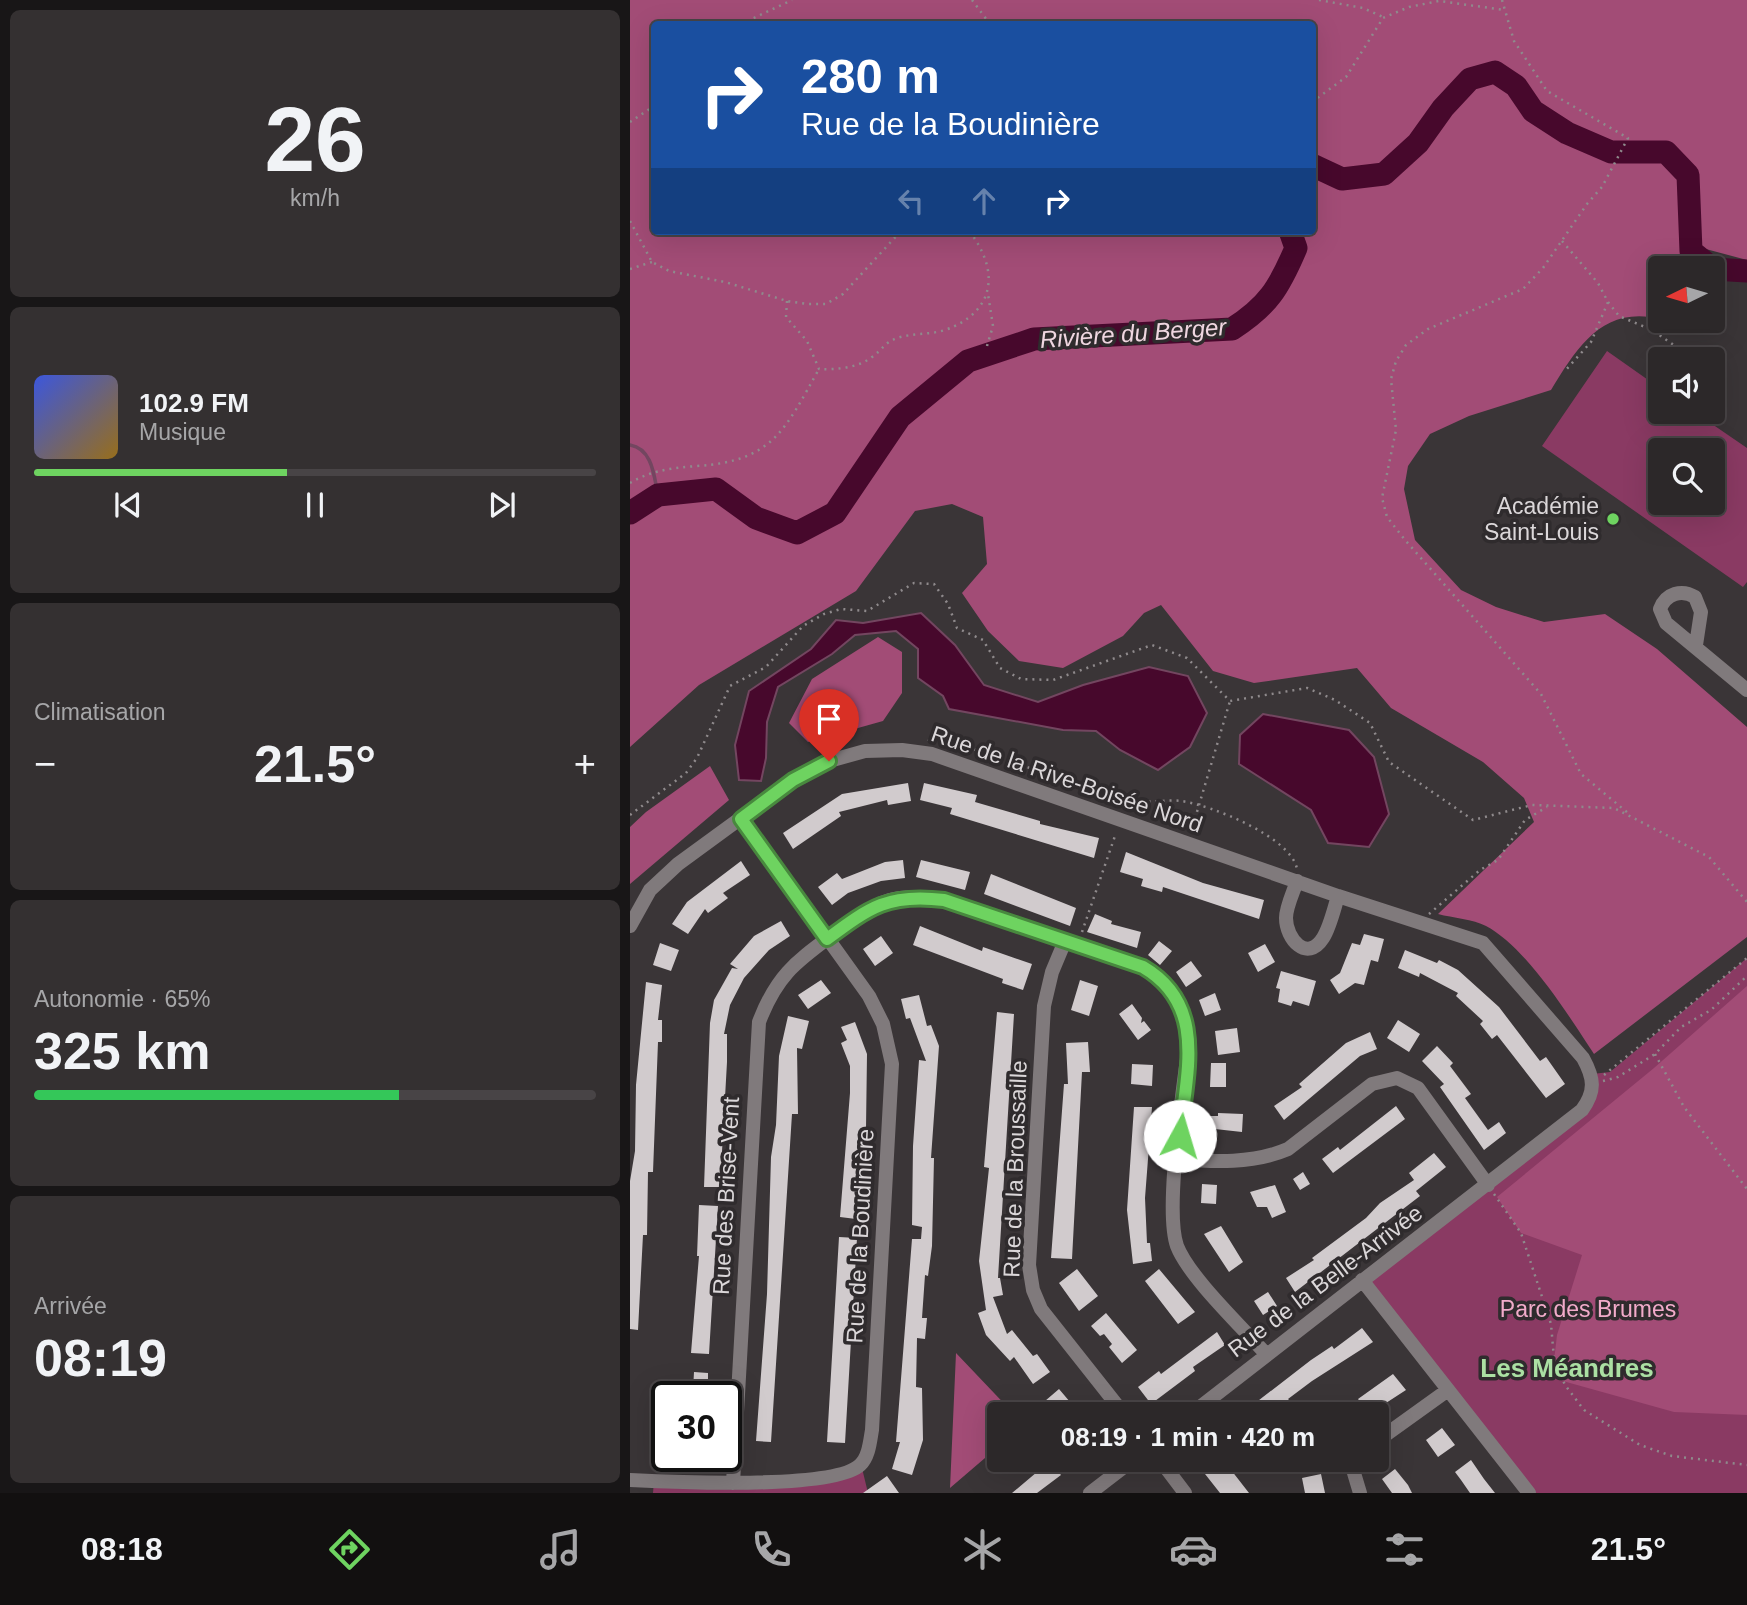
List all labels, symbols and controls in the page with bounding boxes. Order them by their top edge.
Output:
icon: right [686,49,777,140]
text: 280 m [801,49,940,103]
text: 26 [264,89,366,190]
text: Rue de la Boudinière [801,106,1100,142]
icon: left [892,182,930,220]
icon: ahead [965,182,1003,220]
icon: right [1038,182,1076,220]
text: km/h [290,185,340,211]
north arrow [1648,256,1726,332]
map controls [1648,256,1725,515]
water label: Rivière du Berger [1039,313,1228,353]
button: sound [1648,347,1725,424]
text: 102.9 FM [139,388,249,418]
text: Musique [139,419,226,445]
button: search [1648,438,1725,515]
icon: previous [109,486,147,524]
icon: pause [296,486,334,524]
icon: next [483,486,521,524]
place label: Académie Saint-Louis [1484,493,1599,545]
marker: Académie Saint-Louis [1605,511,1621,527]
pin [799,689,859,761]
text: Climatisation [34,699,166,725]
icon: arrive [810,700,848,738]
street label: Rue de la Rive-Boisée Nord [928,720,1206,838]
text: 21.5° [254,735,376,793]
text: − [34,743,56,785]
text: + [574,743,596,785]
text: Autonomie · 65% [34,986,210,1012]
text: 325 km [34,1022,210,1080]
street label: Rue de la Broussaille [998,1060,1032,1278]
street label: Rue des Brise-Vent [708,1096,744,1296]
position arrow [1143,1099,1217,1173]
street label: Rue de la Boudinière [841,1128,879,1344]
street label: Rue de la Belle-Arrivée [1223,1199,1427,1363]
text: Arrivée [34,1293,107,1319]
park label: Parc des Brumes [1500,1296,1676,1322]
text: 08:19 [34,1329,167,1387]
district label: Les Méandres [1480,1353,1654,1383]
speed limit sign: 30 [651,1381,742,1472]
text: 08:19 · 1 min · 420 m [1061,1422,1315,1452]
icon: directions [325,1525,374,1574]
icon: music [536,1525,585,1574]
icon: phone [747,1525,796,1574]
icon: climate [958,1525,1007,1574]
icon: car [1169,1525,1218,1574]
icon: filters [1380,1525,1429,1574]
text: 08:18 [81,1531,163,1567]
text: 21.5° [1591,1531,1666,1567]

